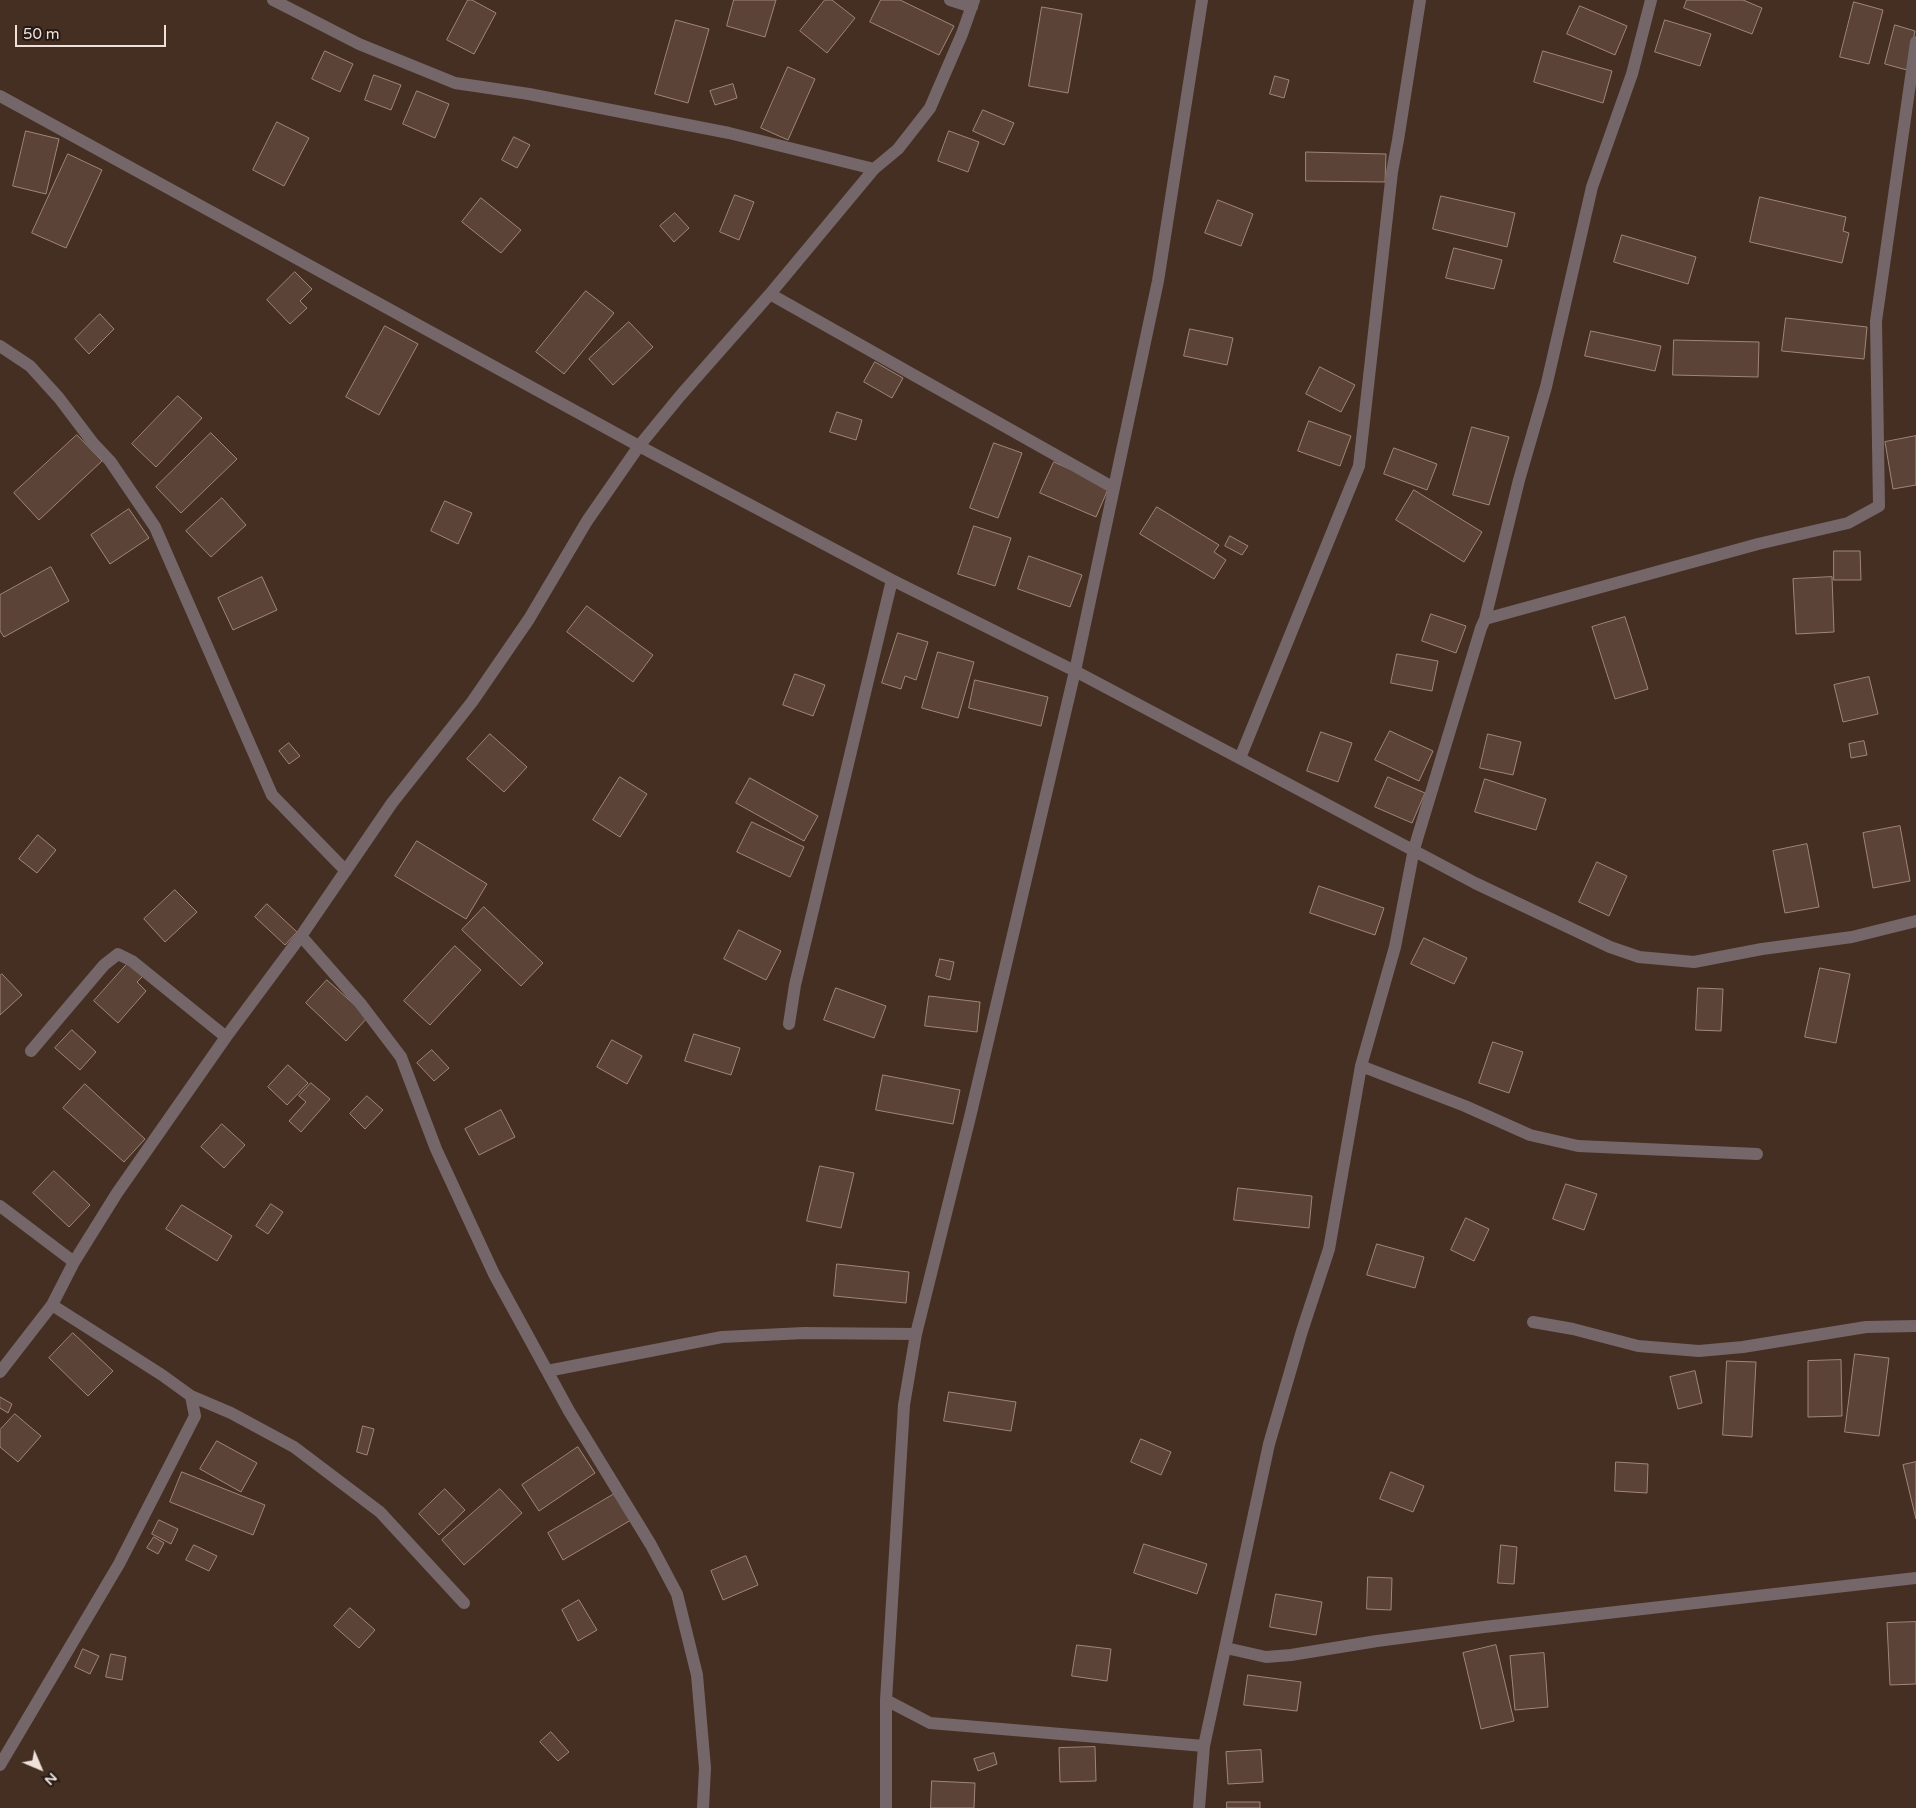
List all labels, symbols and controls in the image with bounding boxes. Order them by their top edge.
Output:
scale bar [18,15,169,47]
text: 50 m [23,25,60,43]
north arrow [15,1743,65,1793]
text: N [41,1769,61,1789]

